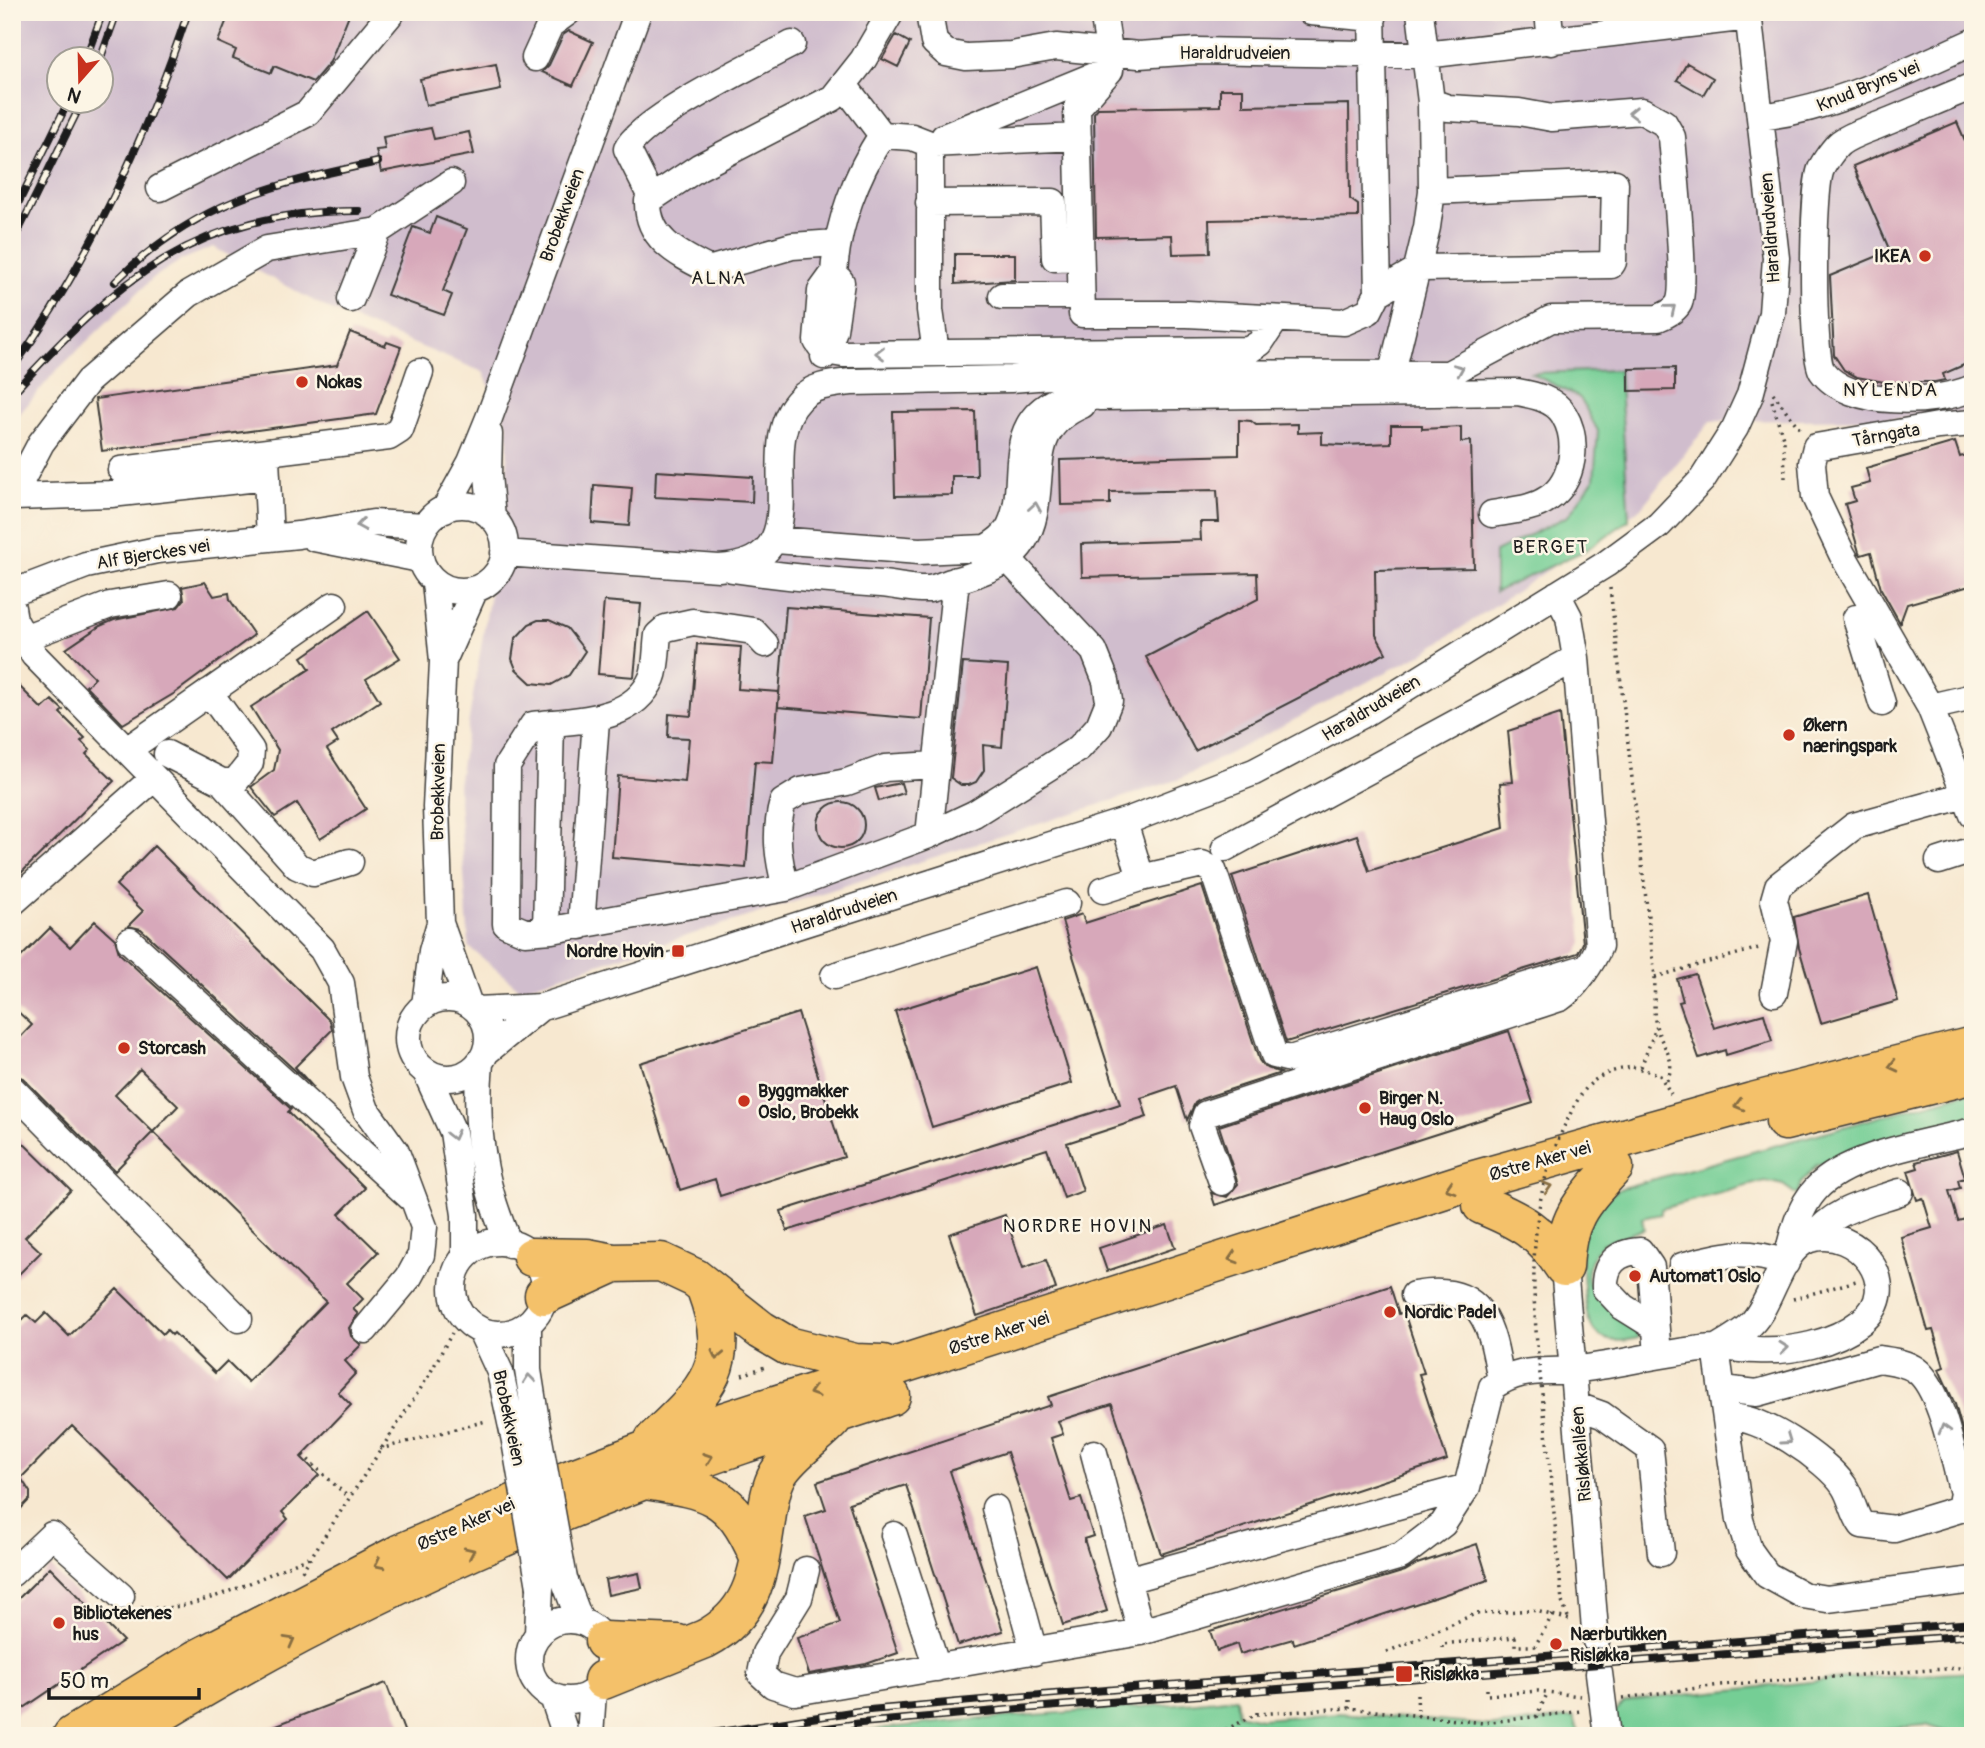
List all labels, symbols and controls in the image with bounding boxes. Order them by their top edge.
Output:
street label: Haraldrudveien [1180,42,1290,65]
north arrow [46,46,116,116]
street label: Knud Bryns vei [1813,55,1923,118]
text: N [64,82,85,109]
one-way arrow [1627,106,1638,121]
street label: Brobekkveien [535,165,590,265]
street label: Haraldrudveien [1755,172,1786,284]
place label: IKEA [1874,245,1911,268]
marker: IKEA [1917,248,1933,264]
district label: ALNA [691,266,747,290]
one-way arrow [1663,305,1675,318]
one-way arrow [874,345,884,361]
one-way arrow [1452,363,1464,377]
place label: Nokas [316,371,363,394]
marker: Nokas [294,374,310,390]
district label: NYLENDA [1843,378,1939,402]
street label: Tårngata [1850,418,1922,453]
one-way arrow [1027,501,1042,513]
one-way arrow [355,517,367,532]
street label: Alf Bjerckes vei [95,534,211,575]
district label: BERGET [1513,535,1589,559]
street label: Haraldrudveien [1318,670,1425,747]
place label: Økern næringspark [1803,714,1898,758]
marker: Økern næringspark [1781,727,1797,743]
street label: Brobekkveien [426,743,451,841]
street label: Haraldrudveien [788,883,900,940]
place label: Nordre Hovin [566,940,664,963]
marker: Nordre Hovin [670,943,686,959]
place label: Storcash [138,1037,206,1060]
marker: Storcash [116,1040,132,1056]
one-way arrow [1887,1058,1899,1072]
place label: Byggmakker Oslo, Brobekk [758,1080,859,1124]
place label: Birger N. Haug Oslo [1379,1087,1454,1131]
marker: Byggmakker Oslo, Brobekk [736,1093,752,1109]
one-way arrow [1733,1097,1745,1112]
marker: Birger N. Haug Oslo [1357,1100,1373,1116]
one-way arrow [444,1129,459,1141]
street label: Østre Aker vei [1487,1136,1593,1187]
one-way arrow [1444,1180,1456,1194]
one-way arrow [1541,1180,1553,1195]
district label: NORDRE HOVIN [1003,1214,1153,1238]
one-way arrow [1228,1249,1240,1264]
place label: Automat1 Oslo [1649,1265,1761,1288]
marker: Automat1 Oslo [1627,1268,1643,1284]
place label: Nordic Padel [1404,1301,1497,1324]
marker: Nordic Padel [1382,1304,1398,1320]
street label: Østre Aker vei [946,1306,1052,1361]
one-way arrow [1779,1341,1790,1356]
one-way arrow [711,1349,726,1361]
street label: Brobekkveien [487,1368,530,1468]
one-way arrow [522,1373,537,1385]
one-way arrow [809,1384,821,1399]
street label: Risløkkalléen [1566,1405,1597,1503]
one-way arrow [1938,1424,1953,1436]
one-way arrow [1780,1432,1793,1445]
one-way arrow [701,1452,713,1466]
street label: Østre Aker vei [414,1493,518,1556]
one-way arrow [463,1546,475,1560]
one-way arrow [374,1556,386,1570]
place label: Bibliotekenes hus [73,1602,173,1646]
marker: Bibliotekenes hus [51,1615,67,1631]
place label: Nærbutikken Risløkka [1570,1623,1667,1667]
one-way arrow [282,1636,295,1649]
marker: Nærbutikken Risløkka [1548,1636,1564,1652]
scale bar [49,1657,200,1701]
place label: Risløkka [1420,1663,1480,1686]
marker: Risløkka [1394,1664,1414,1684]
text: 50 m [60,1668,109,1695]

